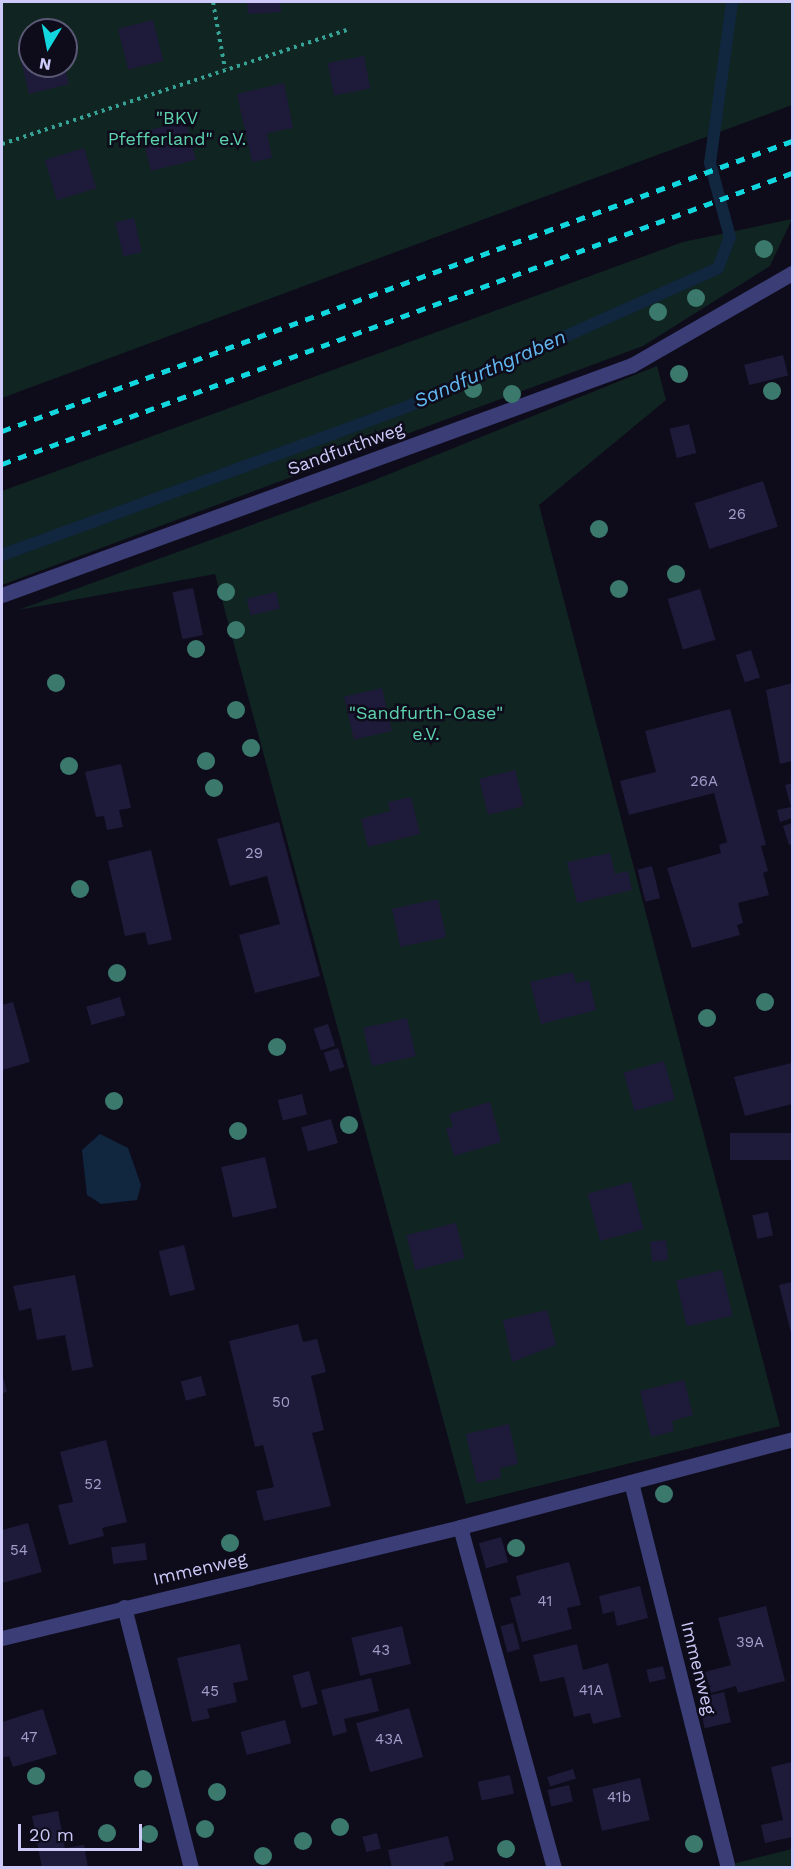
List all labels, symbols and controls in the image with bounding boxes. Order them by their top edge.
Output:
north arrow [18,18,78,78]
text: N [38,54,53,75]
park label: "BKV Pfefferland" e.V. [108,108,246,150]
water label: Sandfurthgraben [410,325,570,413]
street label: Sandfurthweg [285,418,407,480]
house number: 26 [728,506,746,524]
park label: "Sandfurth-Oase" e.V. [349,703,503,746]
house number: 26A [690,773,718,791]
house number: 29 [245,845,263,863]
house number: 50 [272,1394,290,1412]
house number: 52 [84,1476,102,1494]
house number: 54 [10,1542,28,1560]
street label: Immenweg [151,1548,249,1590]
house number: 41 [538,1593,552,1611]
street label: Immenweg [676,1619,720,1717]
house number: 39A [736,1634,764,1652]
house number: 43 [372,1642,390,1660]
house number: 41A [579,1682,603,1700]
house number: 45 [201,1683,219,1701]
house number: 47 [21,1729,37,1747]
house number: 43A [375,1731,403,1749]
house number: 41b [607,1789,631,1807]
scale bar [21,1812,146,1850]
text: 20 m [29,1824,74,1845]

